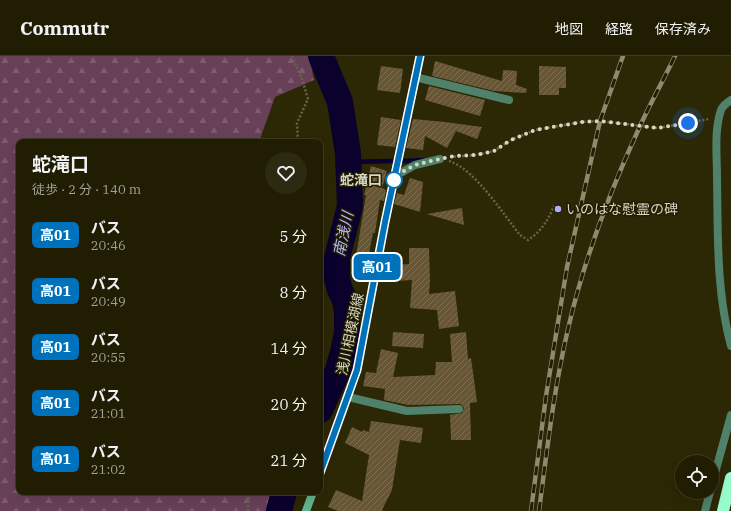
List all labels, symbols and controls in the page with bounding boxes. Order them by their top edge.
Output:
text: Commutr [20,16,109,40]
text: 地図 [555,20,583,38]
text: 経路 [605,20,633,38]
text: 保存済み [655,20,711,38]
your location [678,113,698,133]
text: 蛇滝口 [32,152,89,176]
button: heart [265,152,307,194]
place label: 蛇滝口 [340,171,382,189]
marker: 蛇滝口 [385,171,403,189]
text: 徒歩 · 2 分 · 140 m [32,181,141,198]
place label: いのはな慰霊の碑 [566,200,678,218]
marker: いのはな慰霊の碑 [553,204,563,214]
water label: 南浅川 [329,208,357,258]
text: バス [91,218,121,237]
text: 高01 [40,226,71,244]
text: 5 分 [280,227,307,246]
text: 20:46 [91,237,126,254]
line badge: 高01 [354,254,400,280]
text: 高01 [362,258,392,276]
text: バス [91,274,121,293]
text: 高01 [40,282,71,300]
text: 8 分 [280,283,307,302]
street label: 浅川相模湖線 [332,291,368,377]
text: 20:49 [91,293,126,310]
text: バス [91,330,121,349]
text: 高01 [40,338,71,356]
text: 14 分 [271,339,307,358]
text: 20:55 [91,349,126,366]
text: バス [91,386,121,405]
text: 高01 [40,394,71,412]
text: 20 分 [271,395,307,414]
text: 21:01 [91,405,126,422]
text: バス [91,442,121,461]
text: 高01 [40,450,71,468]
text: 21 分 [271,451,307,470]
map controls [675,455,719,499]
button: locate [675,455,719,499]
text: 21:02 [91,461,126,478]

